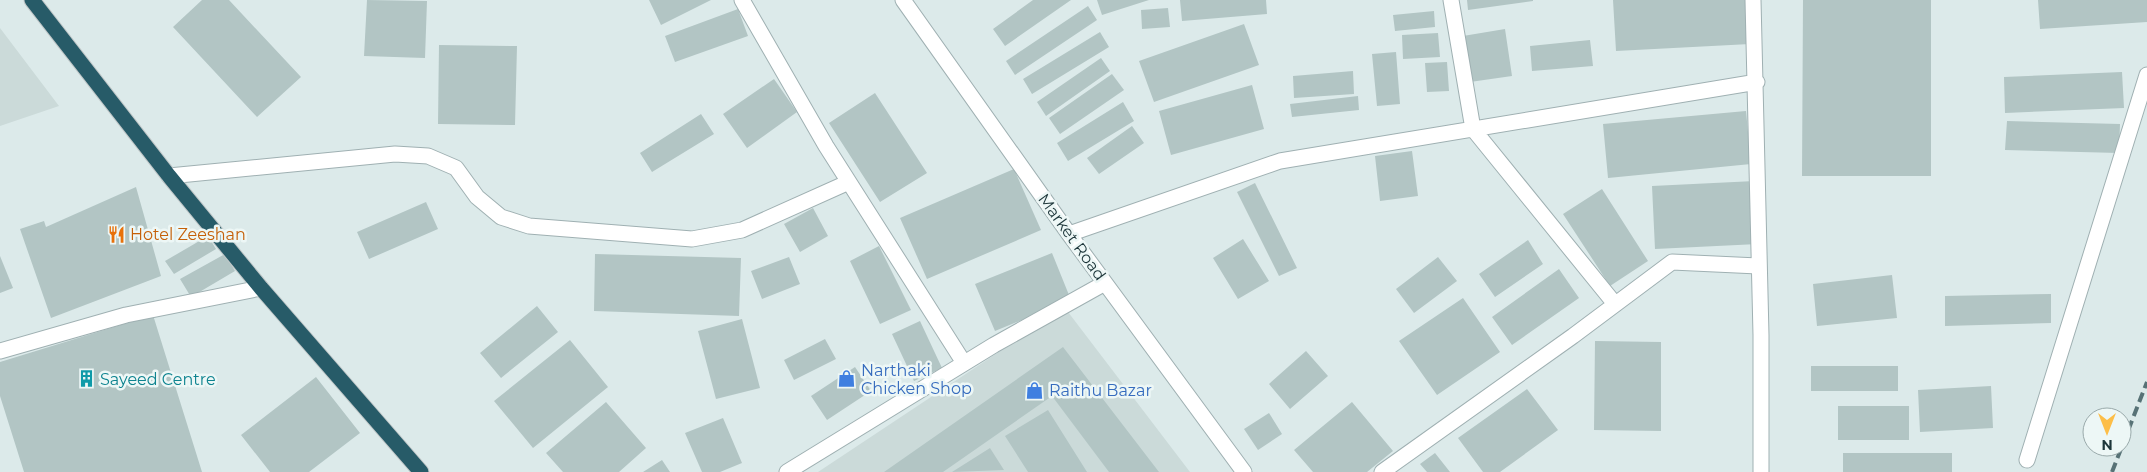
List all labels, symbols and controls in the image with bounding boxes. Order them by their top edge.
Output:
street label: Market Road [1034,190,1110,284]
restaurant icon: Hotel Zeeshan [106,224,126,244]
place label: Hotel Zeeshan [130,225,246,244]
place label: Narthaki Chicken Shop [861,361,972,398]
building icon: Sayeed Centre [76,369,96,389]
shop icon: Narthaki Chicken Shop [837,369,857,389]
place label: Sayeed Centre [100,370,216,389]
shop icon: Raithu Bazar [1025,380,1045,400]
place label: Raithu Bazar [1049,381,1152,400]
north arrow [2082,407,2132,457]
text: N [2101,436,2113,454]

